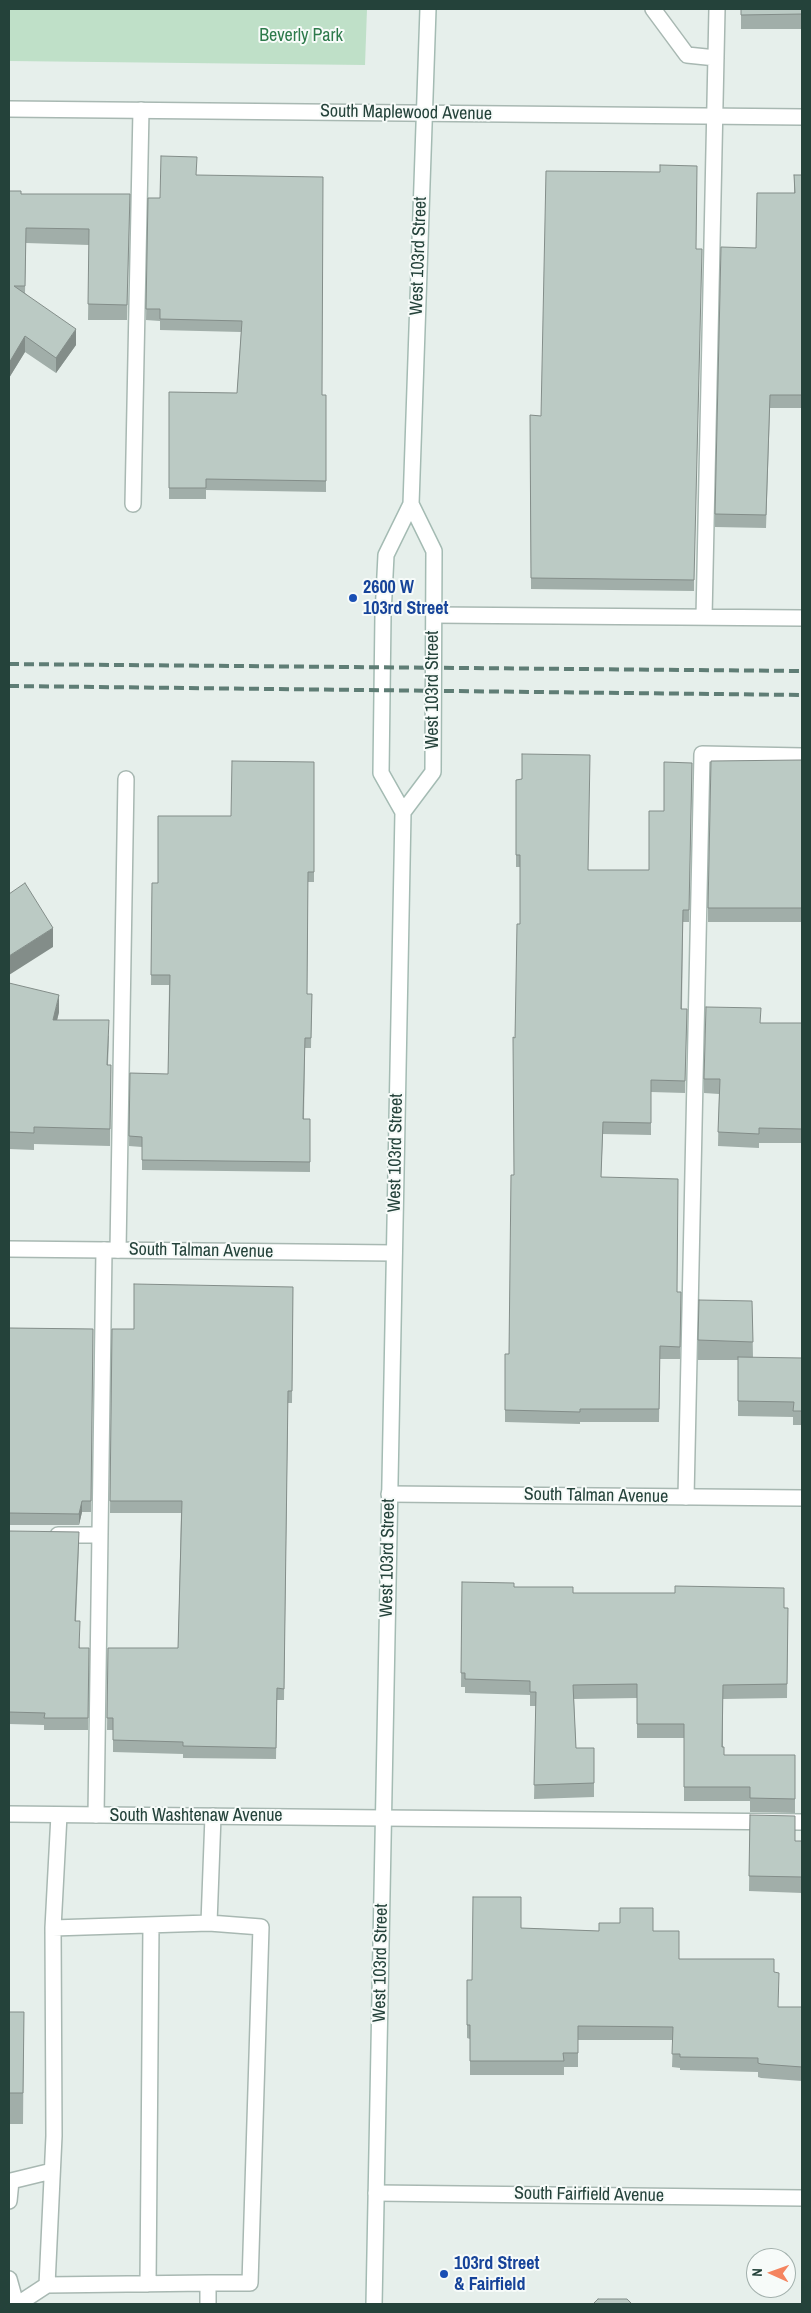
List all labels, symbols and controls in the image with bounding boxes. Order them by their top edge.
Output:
park label: Beverly Park [259,25,343,47]
street label: South Maplewood Avenue [320,101,492,125]
street label: West 103rd Street [406,196,432,316]
place label: 2600 W 103rd Street [363,577,448,620]
marker: 2600 W 103rd Street [347,592,359,604]
street label: West 103rd Street [422,631,444,749]
street label: West 103rd Street [384,1093,408,1213]
street label: South Talman Avenue [129,1239,273,1263]
street label: South Talman Avenue [524,1484,668,1508]
street label: West 103rd Street [376,1498,400,1618]
street label: South Washtenaw Avenue [109,1805,283,1827]
street label: West 103rd Street [369,1903,393,2023]
street label: South Fairfield Avenue [514,2183,664,2207]
north arrow [746,2248,796,2298]
place label: 103rd Street & Fairfield [454,2253,539,2296]
marker: 103rd Street & Fairfield [438,2268,450,2280]
text: N [748,2268,766,2277]

